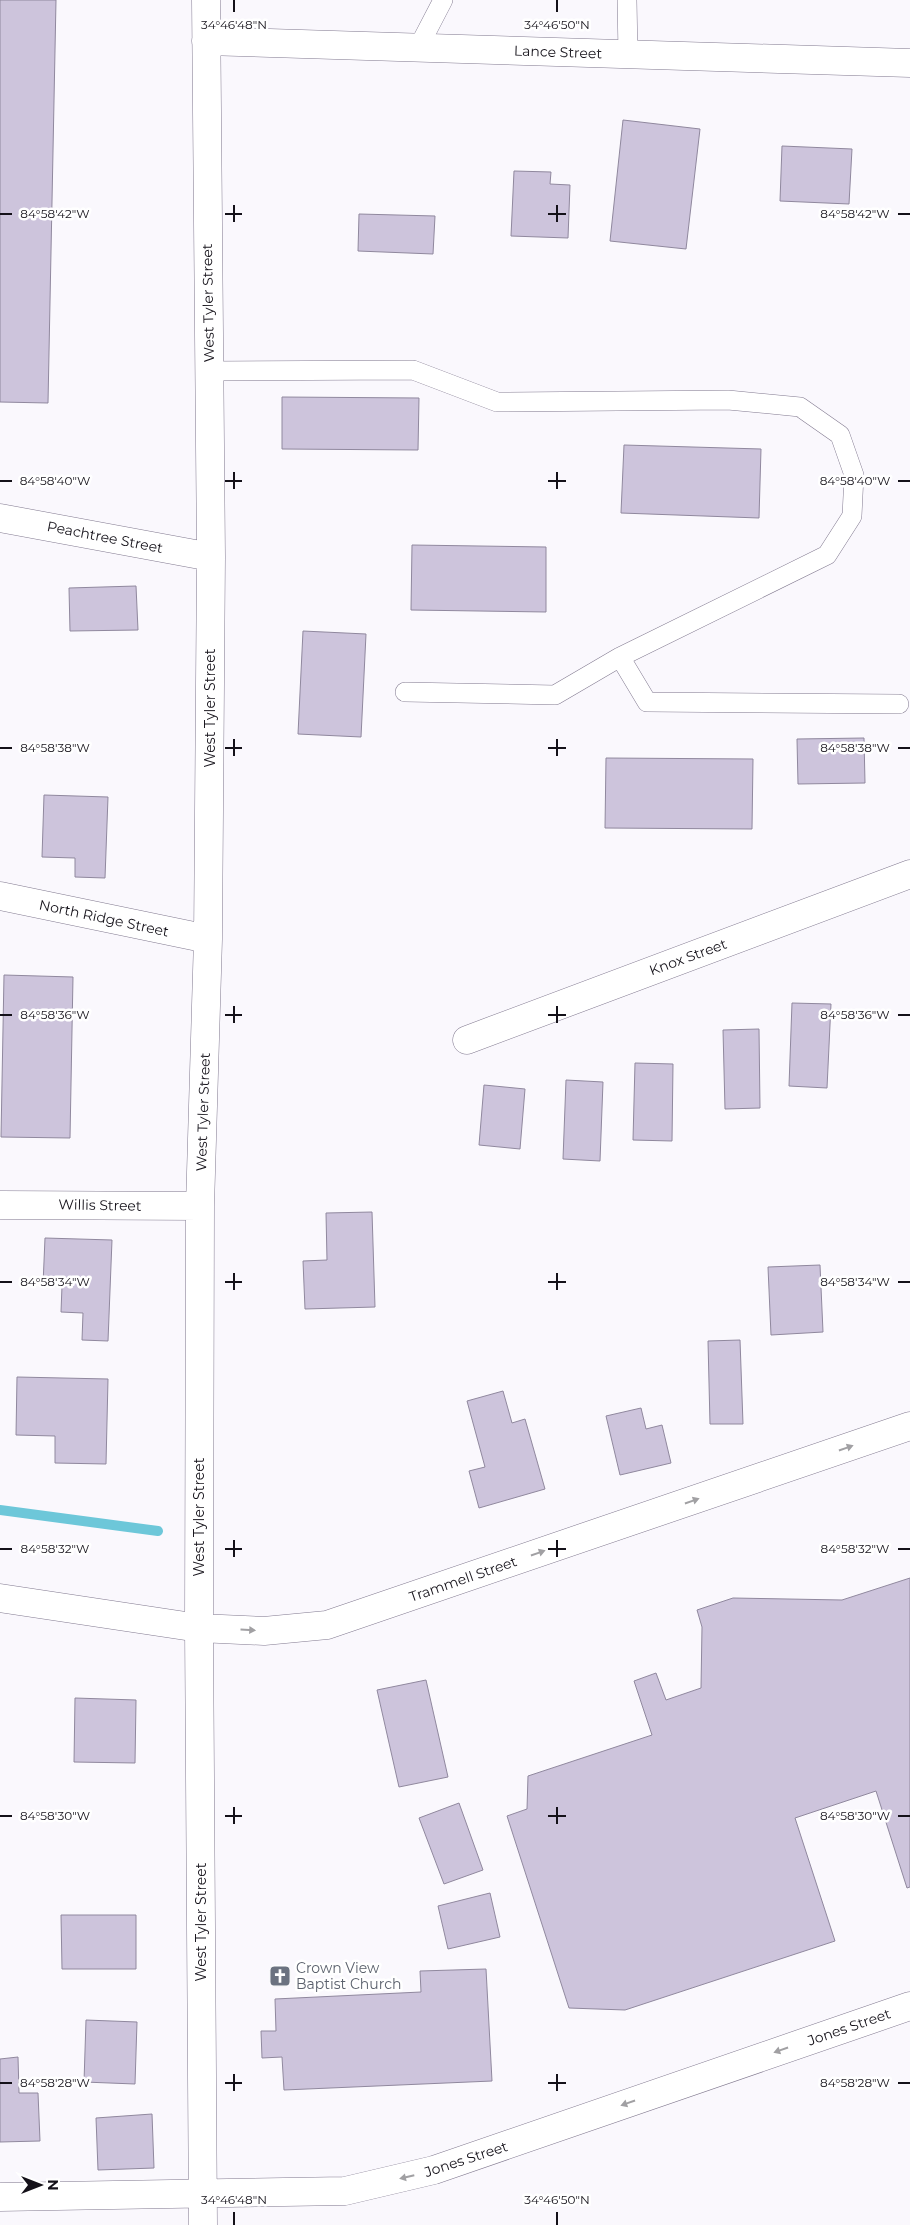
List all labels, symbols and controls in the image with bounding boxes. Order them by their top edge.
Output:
text: 34°46'48"N [201,17,267,32]
text: 34°46'50"N [524,17,590,32]
street label: Lance Street [514,41,603,63]
text: 84°58'42"W [20,206,90,221]
text: 84°58'42"W [820,206,890,221]
street label: West Tyler Street [198,243,218,363]
text: 84°58'40"W [20,473,90,488]
text: 84°58'40"W [820,473,890,488]
street label: Peachtree Street [46,517,165,557]
street label: West Tyler Street [201,648,219,767]
text: 84°58'38"W [20,740,90,755]
text: 84°58'38"W [820,740,890,755]
street label: North Ridge Street [37,895,171,941]
street label: Knox Street [647,935,730,979]
text: 84°58'36"W [20,1007,90,1022]
text: 84°58'36"W [820,1007,890,1022]
street label: West Tyler Street [192,1052,214,1172]
street label: Willis Street [58,1195,142,1215]
text: 84°58'34"W [20,1274,90,1289]
text: 84°58'34"W [820,1274,890,1289]
one-way arrow [838,1444,853,1451]
street label: West Tyler Street [190,1457,208,1576]
one-way arrow [685,1496,700,1504]
text: 84°58'32"W [21,1541,89,1556]
text: 84°58'32"W [821,1541,889,1556]
one-way arrow [531,1549,546,1557]
street label: Trammell Street [407,1552,520,1606]
one-way arrow [240,1627,256,1635]
text: 84°58'30"W [20,1808,90,1823]
text: 84°58'30"W [820,1808,890,1823]
street label: West Tyler Street [192,1862,210,1981]
place label: Crown View Baptist Church [296,1959,401,1993]
church icon: Crown View Baptist Church [268,1964,292,1988]
street label: Jones Street [804,2004,893,2050]
one-way arrow [774,2047,789,2054]
text: 84°58'28"W [20,2075,90,2090]
text: 84°58'28"W [820,2075,890,2090]
one-way arrow [620,2100,635,2108]
street label: Jones Street [421,2137,510,2181]
north arrow [15,2160,65,2210]
one-way arrow [400,2173,415,2181]
text: N [44,2179,62,2191]
text: 34°46'48"N [201,2192,267,2207]
text: 34°46'50"N [524,2192,590,2207]

